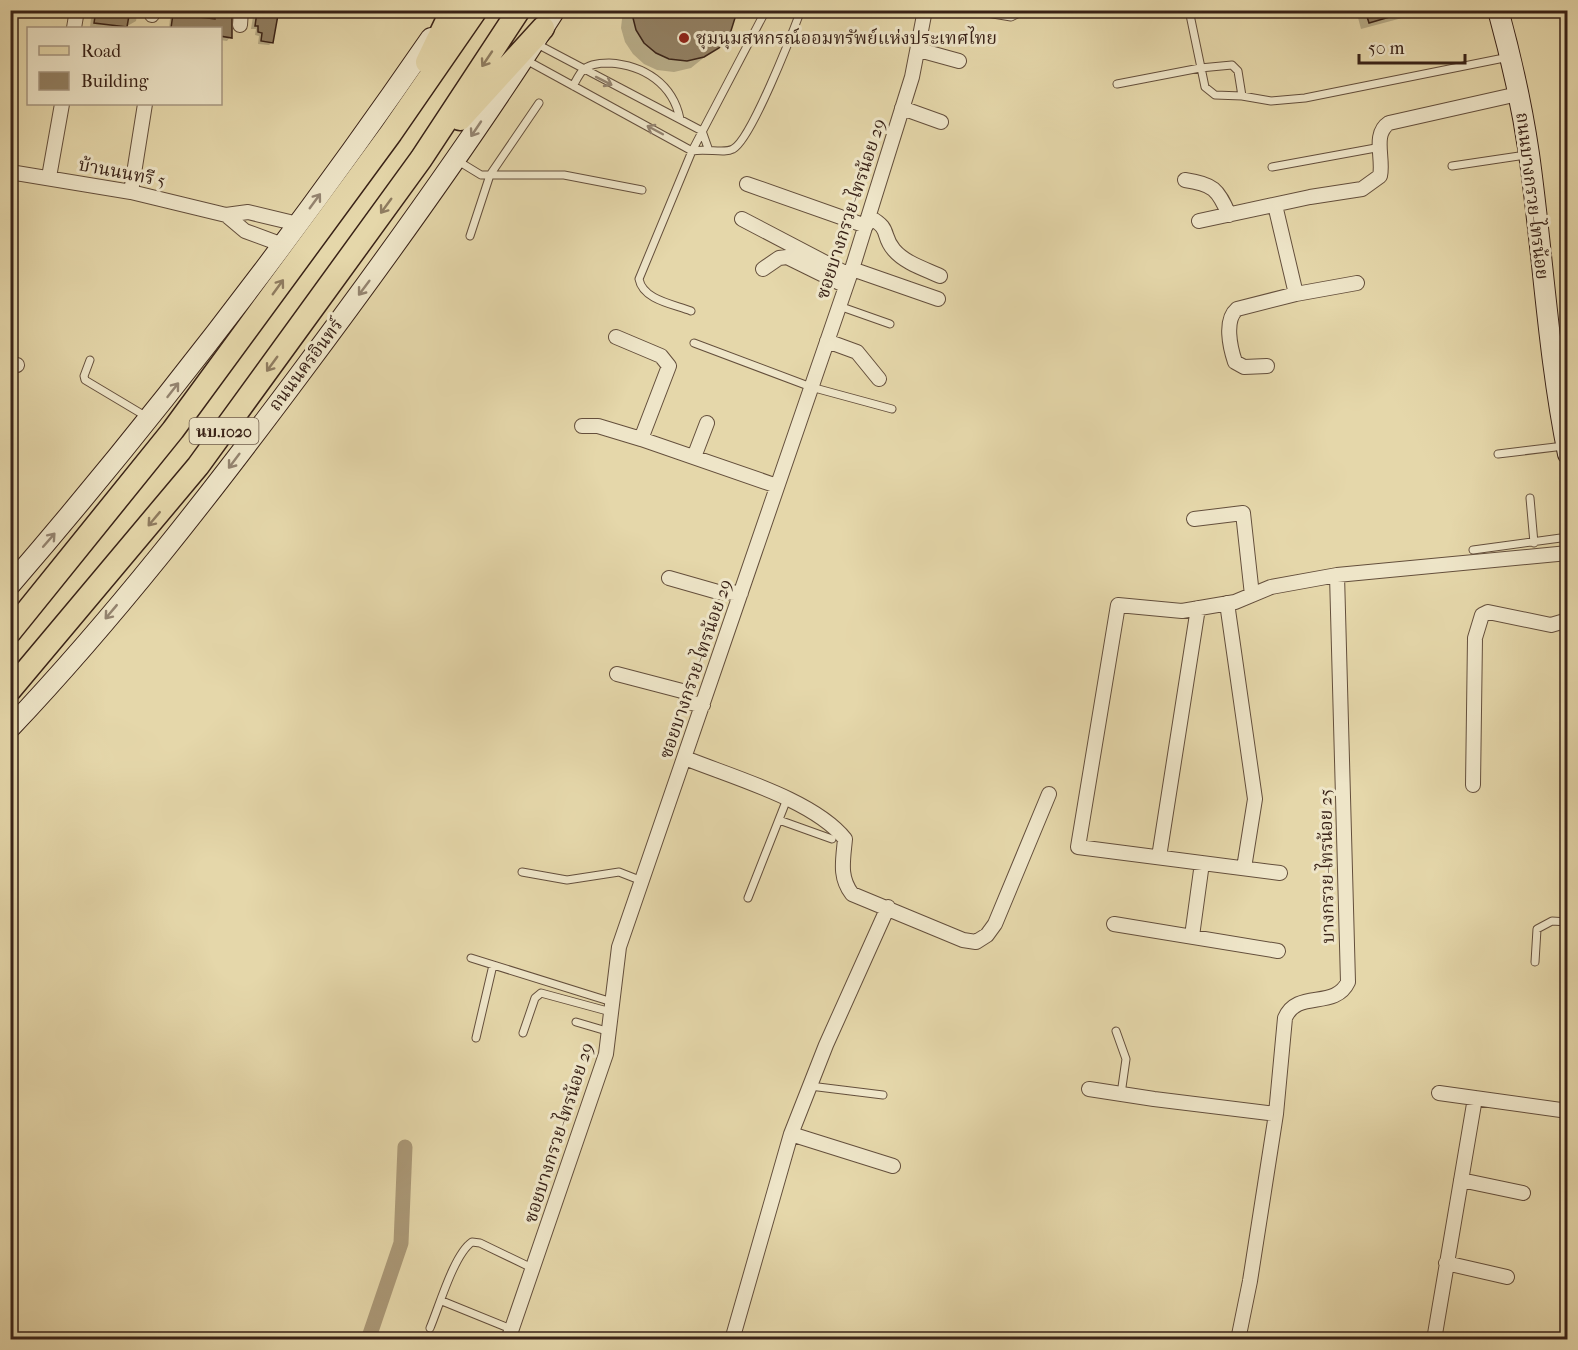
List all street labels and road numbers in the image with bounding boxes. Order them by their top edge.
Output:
street label: ถนนบางกรวย-ไทรน้อย [1511,111,1555,281]
street label: ซอยบางกรวย-ไทรน้อย 29 [810,116,890,302]
street label: บ้านนนทรี 5 [77,154,167,192]
street label: ถนนนครอินทร์ [264,313,348,415]
road number: นบ.1020 [190,418,258,444]
street label: ซอยบางกรวย-ไทรน้อย 29 [654,576,737,761]
street label: บางกรวย-ไทรน้อย 25 [1313,788,1339,943]
street label: ซอยบางกรวย-ไทรน้อย 29 [518,1040,598,1226]

